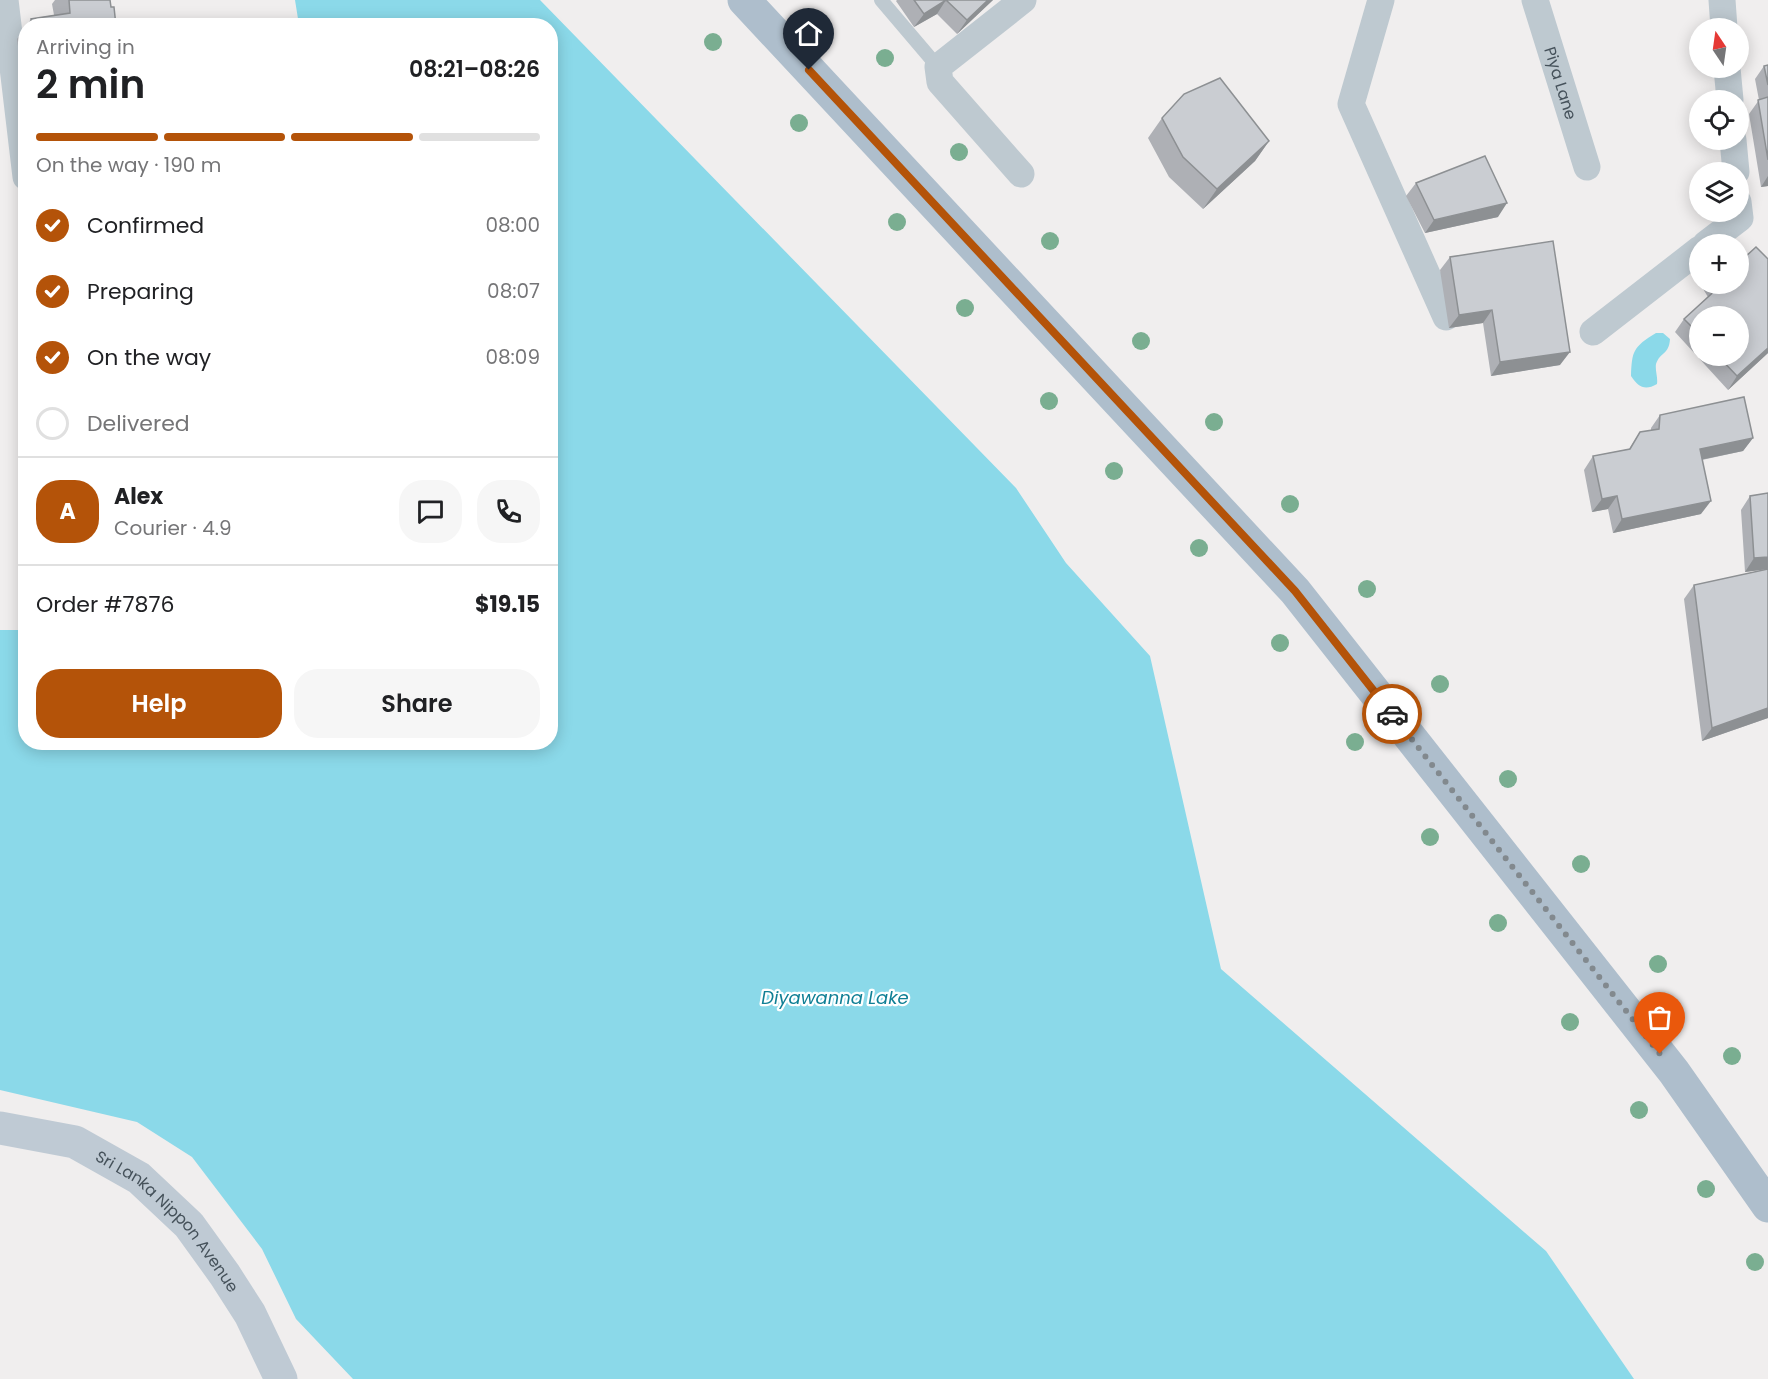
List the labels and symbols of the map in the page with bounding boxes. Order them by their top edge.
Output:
pin [783,8,834,70]
north arrow [1689,18,1749,78]
street label: Piya Lane [1539,44,1583,122]
courier [1362,684,1422,744]
water label: Diyawanna Lake [761,985,909,1010]
pin [1634,992,1685,1054]
street label: Sri Lanka Nippon Avenue [91,1144,245,1297]

